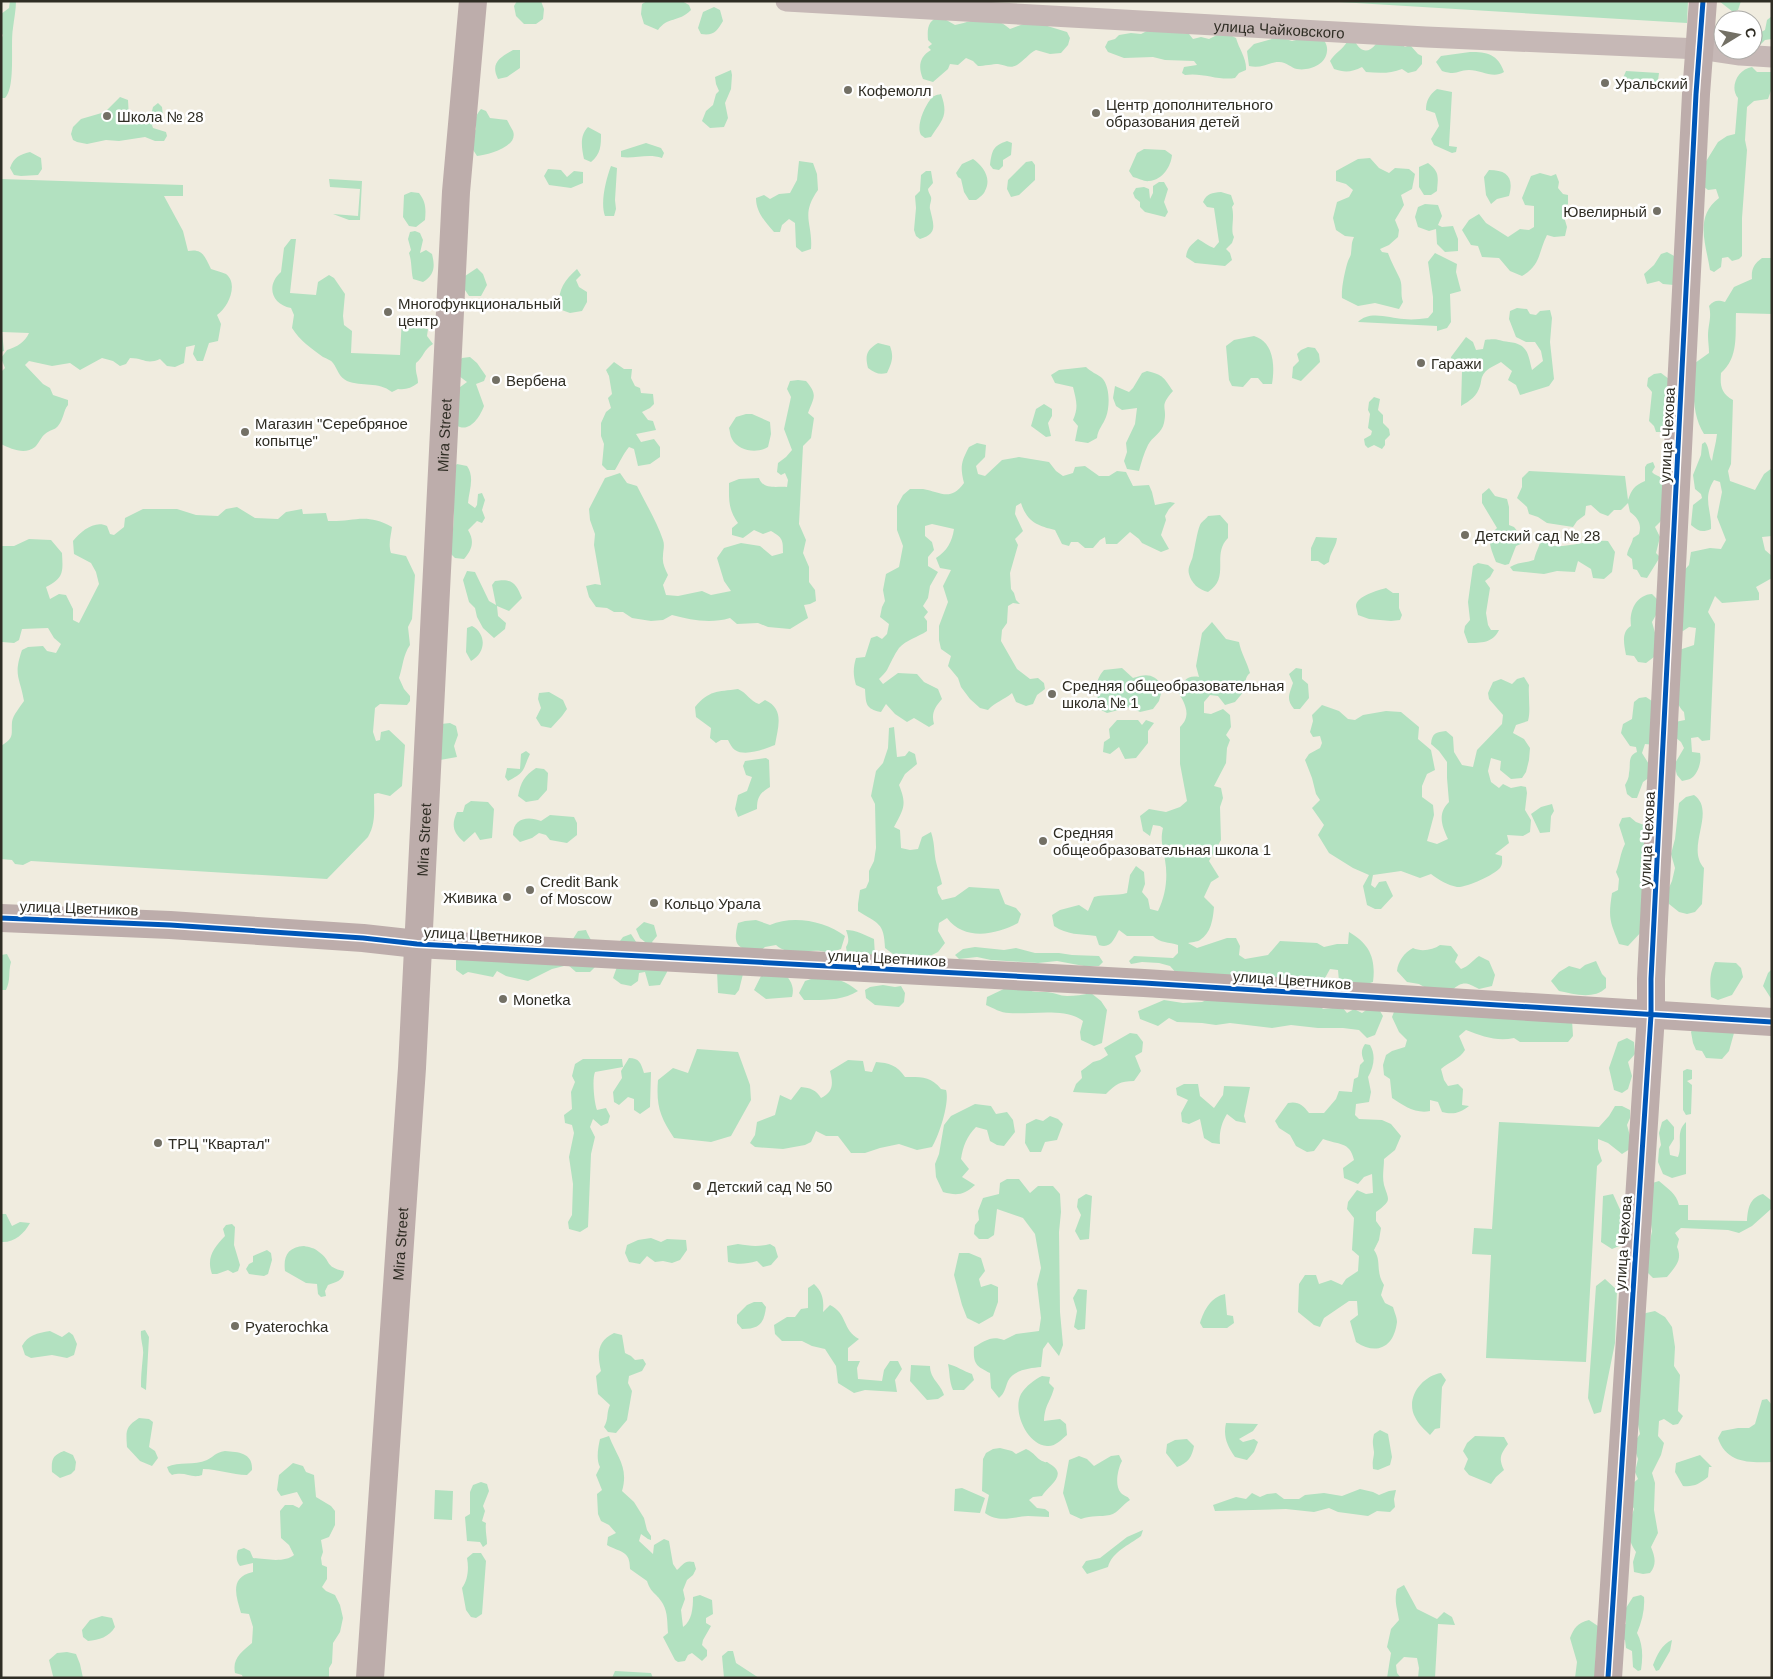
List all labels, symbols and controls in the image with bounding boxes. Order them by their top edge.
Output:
north arrow [1713,10,1763,60]
street label: улица Чайковского [1213,17,1345,41]
text: С [1742,26,1760,39]
place label: Уральский [1615,75,1688,92]
marker: Уральский [1599,77,1611,89]
place label: Кофемолл [858,82,932,99]
marker: Кофемолл [842,84,854,96]
place label: Центр дополнительного образования детей [1106,96,1273,130]
marker: Центр дополнительного образования детей [1090,107,1102,119]
place label: Школа № 28 [117,108,204,125]
marker: Школа № 28 [101,110,113,122]
place label: Ювелирный [1563,203,1647,220]
marker: Ювелирный [1651,205,1663,217]
place label: Многофункциональный центр [398,295,561,329]
marker: Многофункциональный центр [382,306,394,318]
place label: Гаражи [1431,355,1482,372]
marker: Гаражи [1415,357,1427,369]
place label: Вербена [506,372,567,389]
marker: Вербена [490,374,502,386]
street label: улица Чехова [1656,386,1678,483]
street label: Mira Street [433,397,454,472]
place label: Магазин "Серебряное копытце" [255,415,408,449]
marker: Магазин "Серебряное копытце" [239,426,251,438]
place label: Детский сад № 28 [1475,527,1600,544]
marker: Детский сад № 28 [1459,529,1471,541]
place label: Средняя общеобразовательная школа № 1 [1062,677,1284,711]
marker: Средняя общеобразовательная школа № 1 [1046,688,1058,700]
street label: улица Чехова [1636,790,1658,887]
street label: Mira Street [413,802,434,877]
place label: Средняя общеобразовательная школа 1 [1053,824,1271,858]
marker: Средняя общеобразовательная школа 1 [1037,835,1049,847]
place label: Credit Bank of Moscow [540,873,619,907]
marker: Credit Bank of Moscow [524,884,536,896]
place label: Живика [443,889,498,906]
marker: Живика [501,891,513,903]
place label: Кольцо Урала [664,895,762,912]
street label: улица Цветников [19,897,139,919]
marker: Кольцо Урала [648,897,660,909]
street label: улица Цветников [423,923,543,947]
street label: улица Цветников [827,946,947,970]
street label: улица Цветников [1232,967,1352,993]
place label: Monetka [513,991,571,1008]
marker: Monetka [497,993,509,1005]
place label: ТРЦ "Квартал" [168,1135,270,1152]
marker: ТРЦ "Квартал" [152,1137,164,1149]
place label: Детский сад № 50 [707,1178,832,1195]
marker: Детский сад № 50 [691,1180,703,1192]
street label: улица Чехова [1611,1194,1635,1291]
street label: Mira Street [389,1206,411,1281]
place label: Pyaterochka [245,1318,329,1335]
marker: Pyaterochka [229,1320,241,1332]

